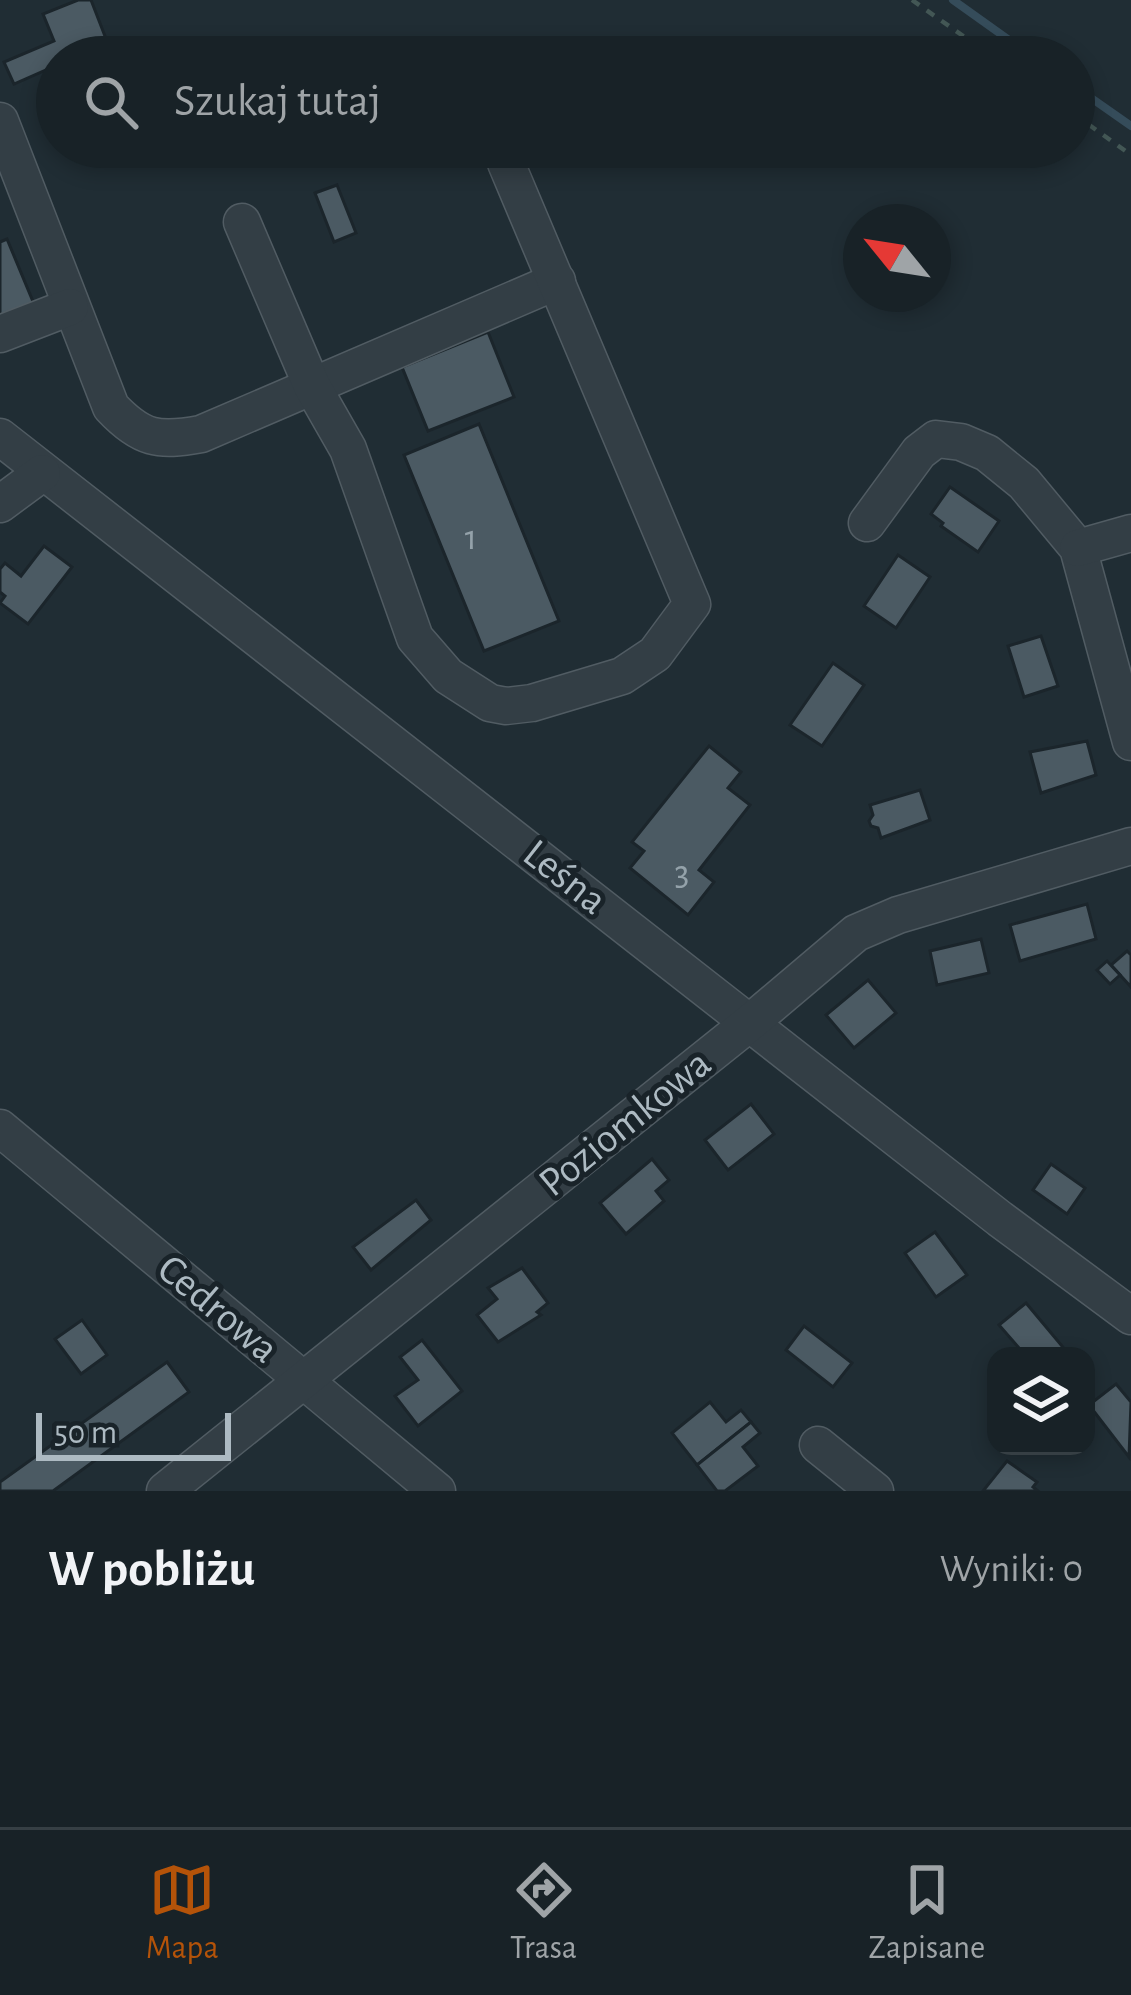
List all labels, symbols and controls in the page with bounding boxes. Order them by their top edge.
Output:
search box [36,36,1095,168]
icon: search [78,69,144,135]
text: Szukaj tutaj [174,79,381,124]
north arrow [843,204,951,312]
house number: 1 [465,520,477,556]
street label: Leśna [515,832,615,922]
house number: 3 [675,855,689,891]
street label: Poziomkowa [531,1042,719,1204]
street label: Cedrowa [150,1247,286,1371]
map controls [987,1347,1095,1455]
button: layers [987,1347,1095,1455]
scale bar [36,1407,231,1460]
text: 50 m [54,1417,117,1450]
text: W pobliżu [48,1544,255,1595]
text: Wyniki: 0 [940,1550,1083,1589]
tab: Mapa [146,1857,219,1969]
tab: Trasa [510,1857,577,1969]
tab: Zapisane [868,1857,985,1969]

